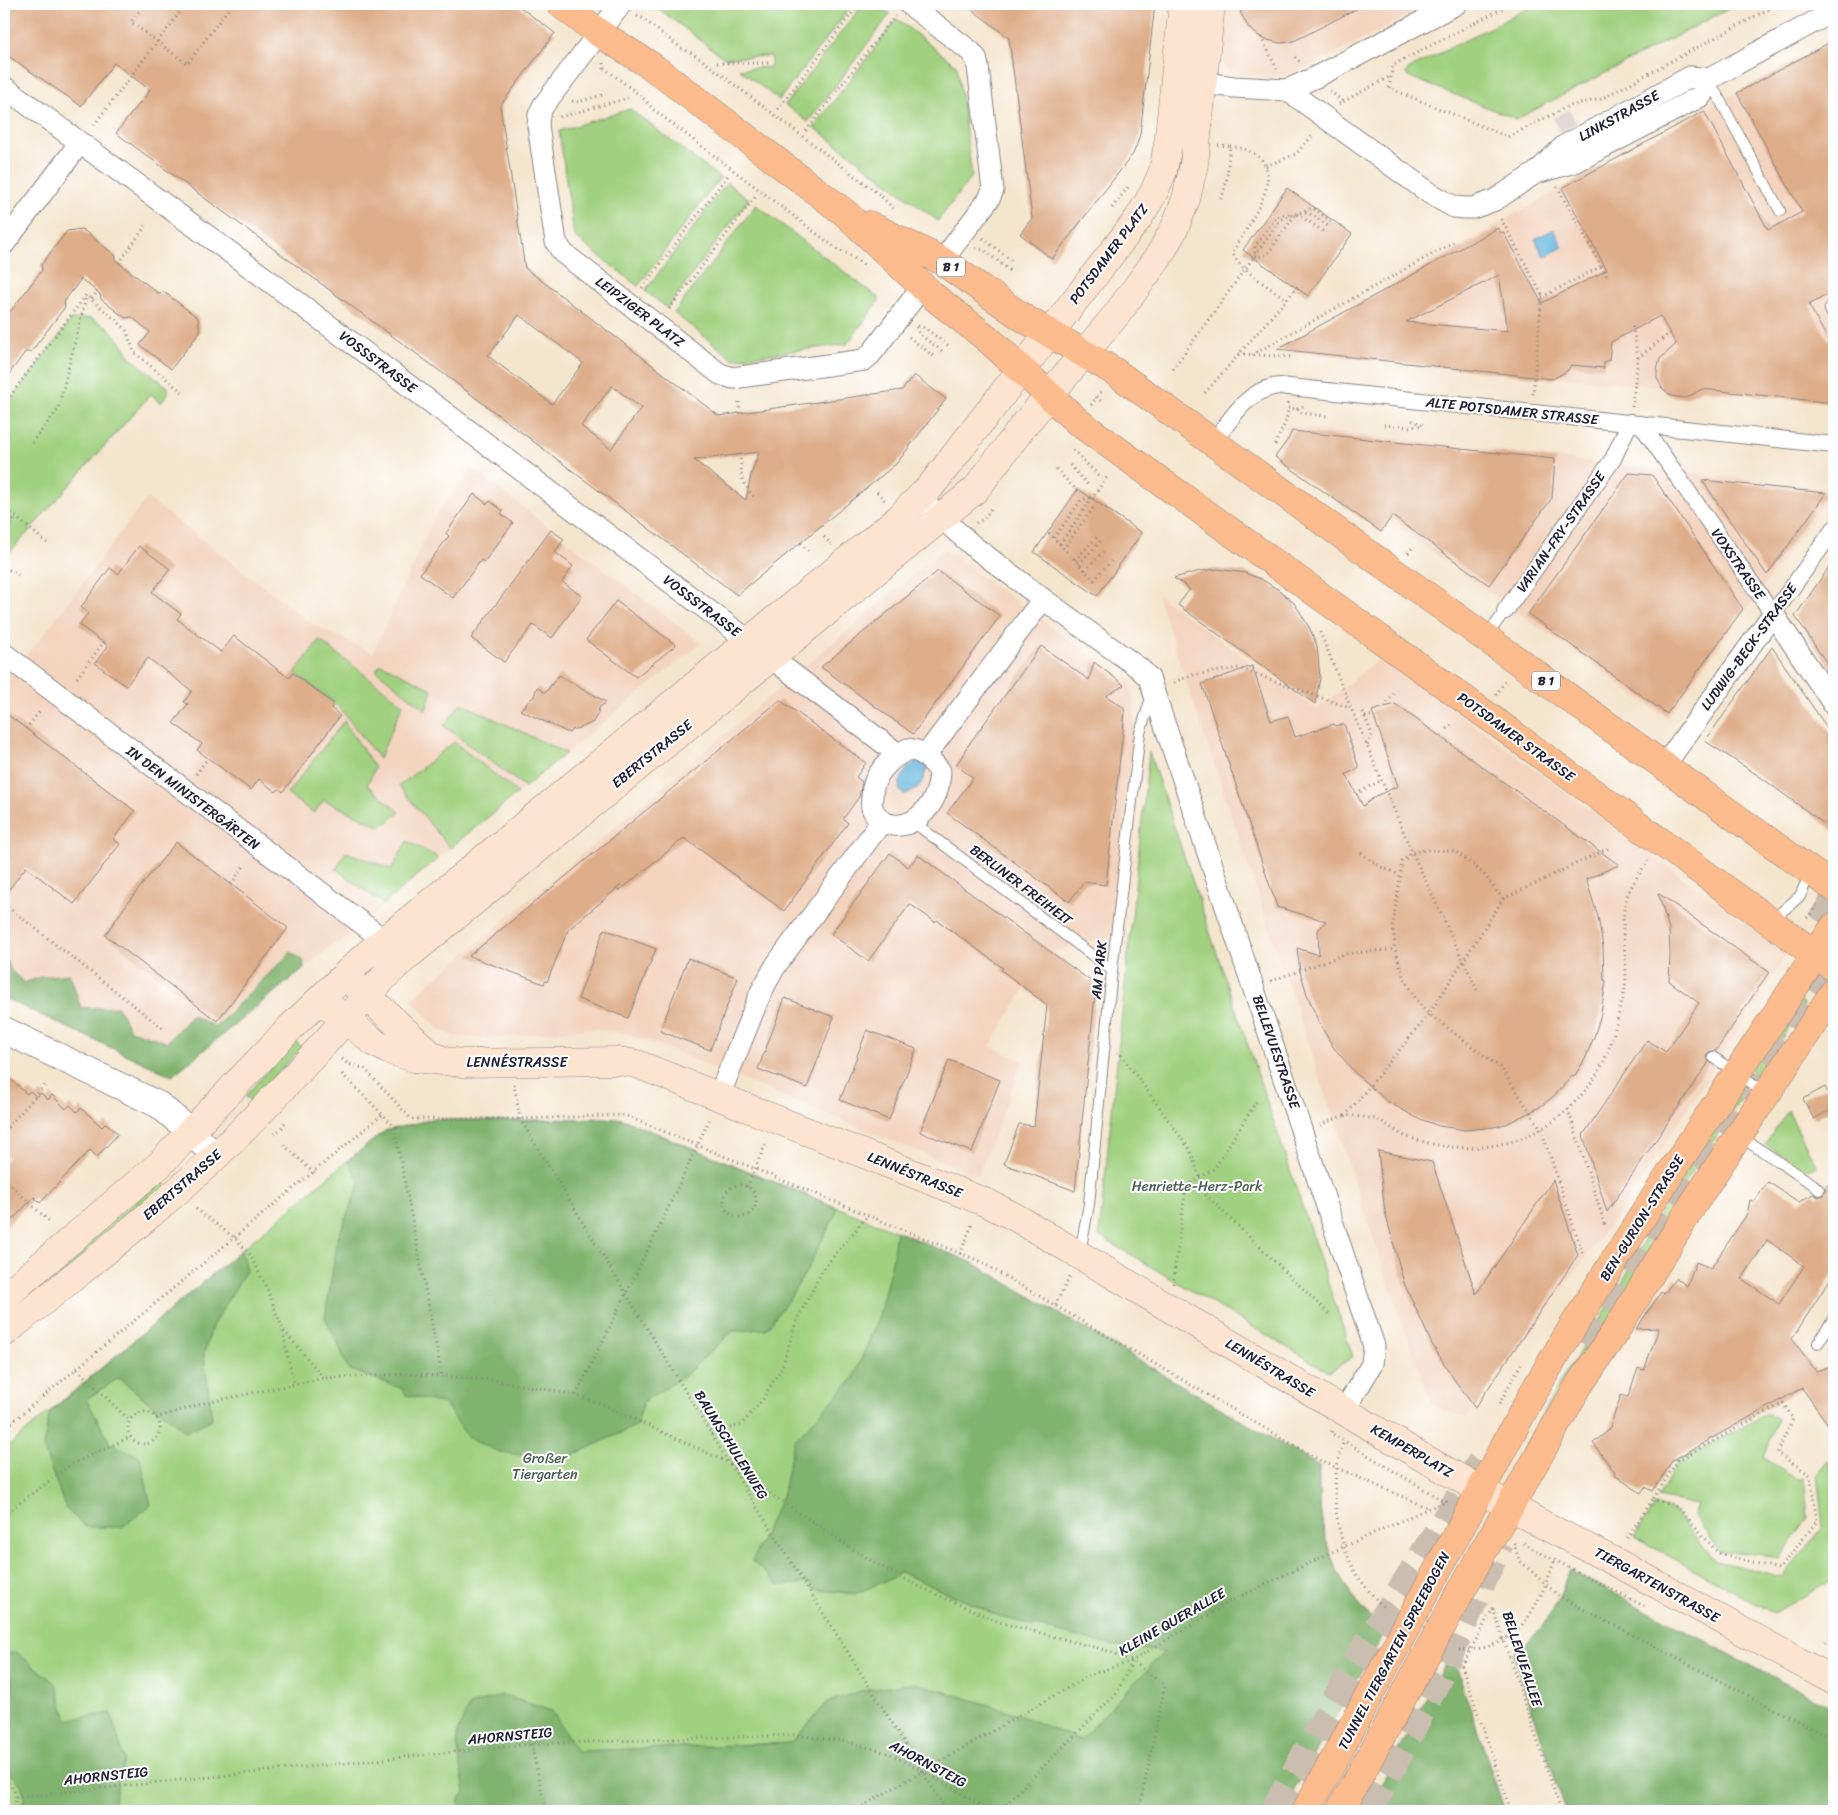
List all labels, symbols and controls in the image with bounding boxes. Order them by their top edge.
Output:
street label: LINKSTRASSE [1574,83,1665,149]
street label: POTSDAMER PLATZ [1063,198,1156,310]
road number: B 1 [937,258,965,276]
street label: LEIPZIGER PLATZ [590,270,690,354]
street label: VOSSSTRASSE [333,324,424,401]
street label: ALTE POTSDAMER STRASSE [1424,389,1601,433]
street label: VARIAN-FRY-STRASSE [1510,465,1613,598]
street label: VOXSTRASSE [1704,523,1773,606]
street label: VOSSSTRASSE [657,568,748,645]
street label: LUDWIG-BECK-STRASSE [1694,577,1805,716]
road number: B 1 [1532,671,1560,690]
street label: POTSDAMER STRASSE [1452,686,1581,789]
street label: EBERTSTRASSE [606,712,699,795]
street label: IN DEN MINISTERGÄRTEN [120,738,266,857]
street label: BERLINER FREIHEIT [964,838,1079,933]
street label: AM PARK [1083,938,1115,1001]
street label: BELLEVUESTRASSE [1245,992,1308,1113]
street label: LENNÉSTRASSE [467,1050,569,1075]
street label: EBERTSTRASSE [137,1142,228,1227]
street label: LENNÉSTRASSE [864,1145,968,1206]
street label: BEN-GURION-STRASSE [1593,1149,1692,1286]
park label: Henriette-Herz-Park [1132,1174,1263,1199]
street label: LENNÉSTRASSE [1220,1331,1321,1405]
street label: BAUMSCHULENWEG [687,1385,775,1505]
street label: KEMPERPLATZ [1366,1417,1458,1485]
park label: Großer Tiergarten [512,1446,578,1487]
street label: TIERGARTENSTRASSE [1590,1540,1725,1630]
street label: TUNNEL TIERGARTEN SPREEBOGEN [1331,1547,1457,1755]
street label: KLEINE QUERALLEE [1114,1580,1231,1663]
street label: BELLEVUEALLEE [1495,1608,1550,1711]
street label: AHORNSTEIG [466,1720,554,1752]
street label: AHORNSTEIG [884,1733,972,1795]
street label: AHORNSTEIG [62,1759,150,1793]

